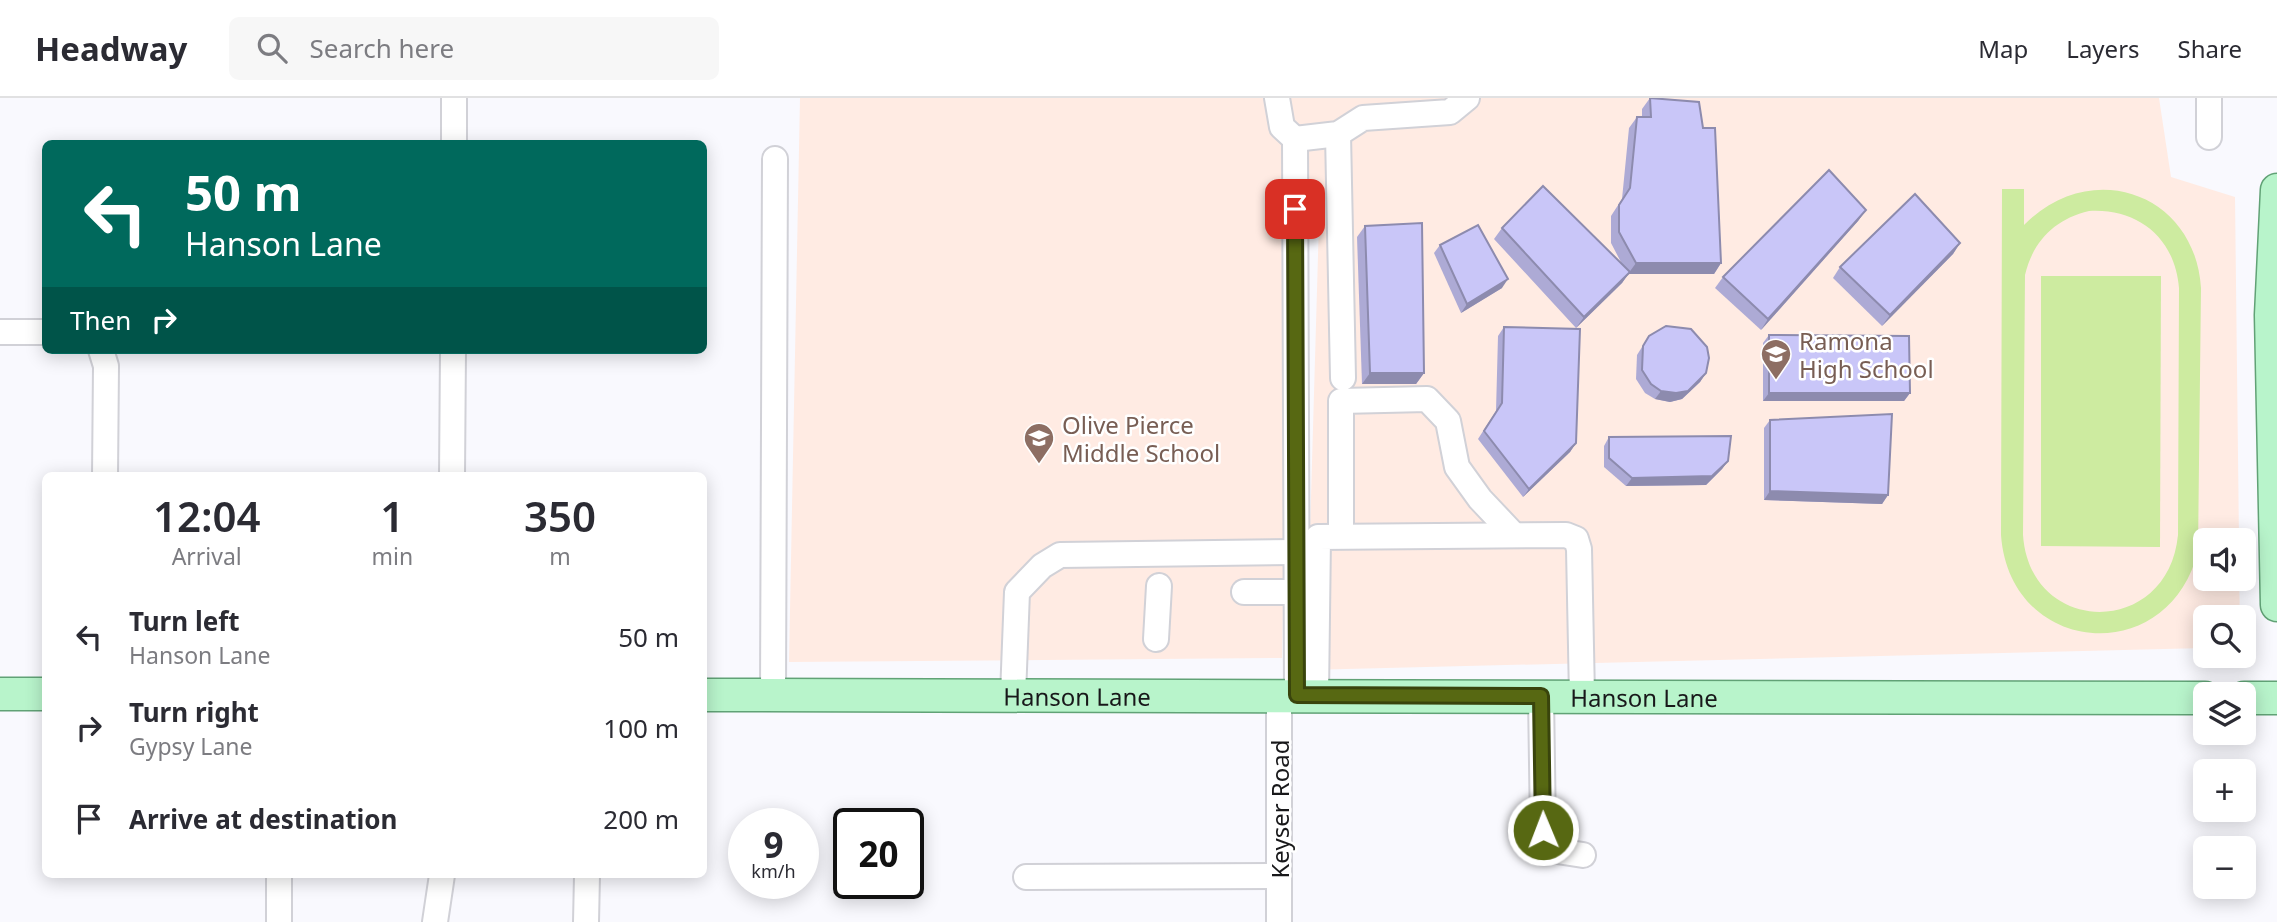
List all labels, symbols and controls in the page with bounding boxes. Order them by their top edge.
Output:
search box [229,17,719,80]
text: Headway [35,26,187,71]
icon: search [253,29,291,67]
text: Search here [309,30,454,66]
text: Map [1978,32,2028,65]
text: Layers [2066,32,2140,65]
text: Share [2178,32,2242,65]
text: 50 m [185,159,302,225]
icon: left [70,168,161,259]
pin [1265,179,1325,239]
icon: arrive [1276,190,1314,228]
text: Hanson Lane [185,222,382,265]
icon: right [145,301,183,339]
text: Then [70,302,131,338]
place label: Ramona High School [1799,324,1934,385]
school or university icon: Ramona High School [1759,337,1793,381]
place label: Olive Pierce Middle School [1062,408,1220,469]
school or university icon: Olive Pierce Middle School [1022,421,1056,465]
text: 12:04 [153,487,261,544]
text: 1 [380,487,404,544]
text: 350 [524,487,596,544]
map controls [2193,528,2256,899]
button: sound [2193,528,2256,591]
text: Arrival [172,540,242,572]
text: min [371,540,413,572]
text: m [549,540,571,572]
text: Turn left [129,603,240,639]
button: search [2193,605,2256,668]
icon: left [70,618,108,656]
text: 50 m [618,619,679,655]
text: Hanson Lane [129,639,270,671]
street label: Hanson Lane [1003,679,1151,712]
street label: Hanson Lane [1570,680,1718,714]
button: layers [2193,682,2256,745]
text: Turn right [129,694,259,730]
icon: right [70,709,108,747]
text: 100 m [603,710,679,746]
text: Gypsy Lane [129,730,253,762]
street label: Keyser Road [1263,739,1296,879]
button: + [2193,759,2256,822]
position arrow [1506,793,1580,867]
icon: arrive [70,800,108,838]
text: Arrive at destination [129,801,398,837]
text: 200 m [603,801,679,837]
speed limit sign: 20 [833,808,924,899]
text: 9 [763,821,784,868]
button: − [2193,836,2256,899]
text: km/h [751,859,796,883]

